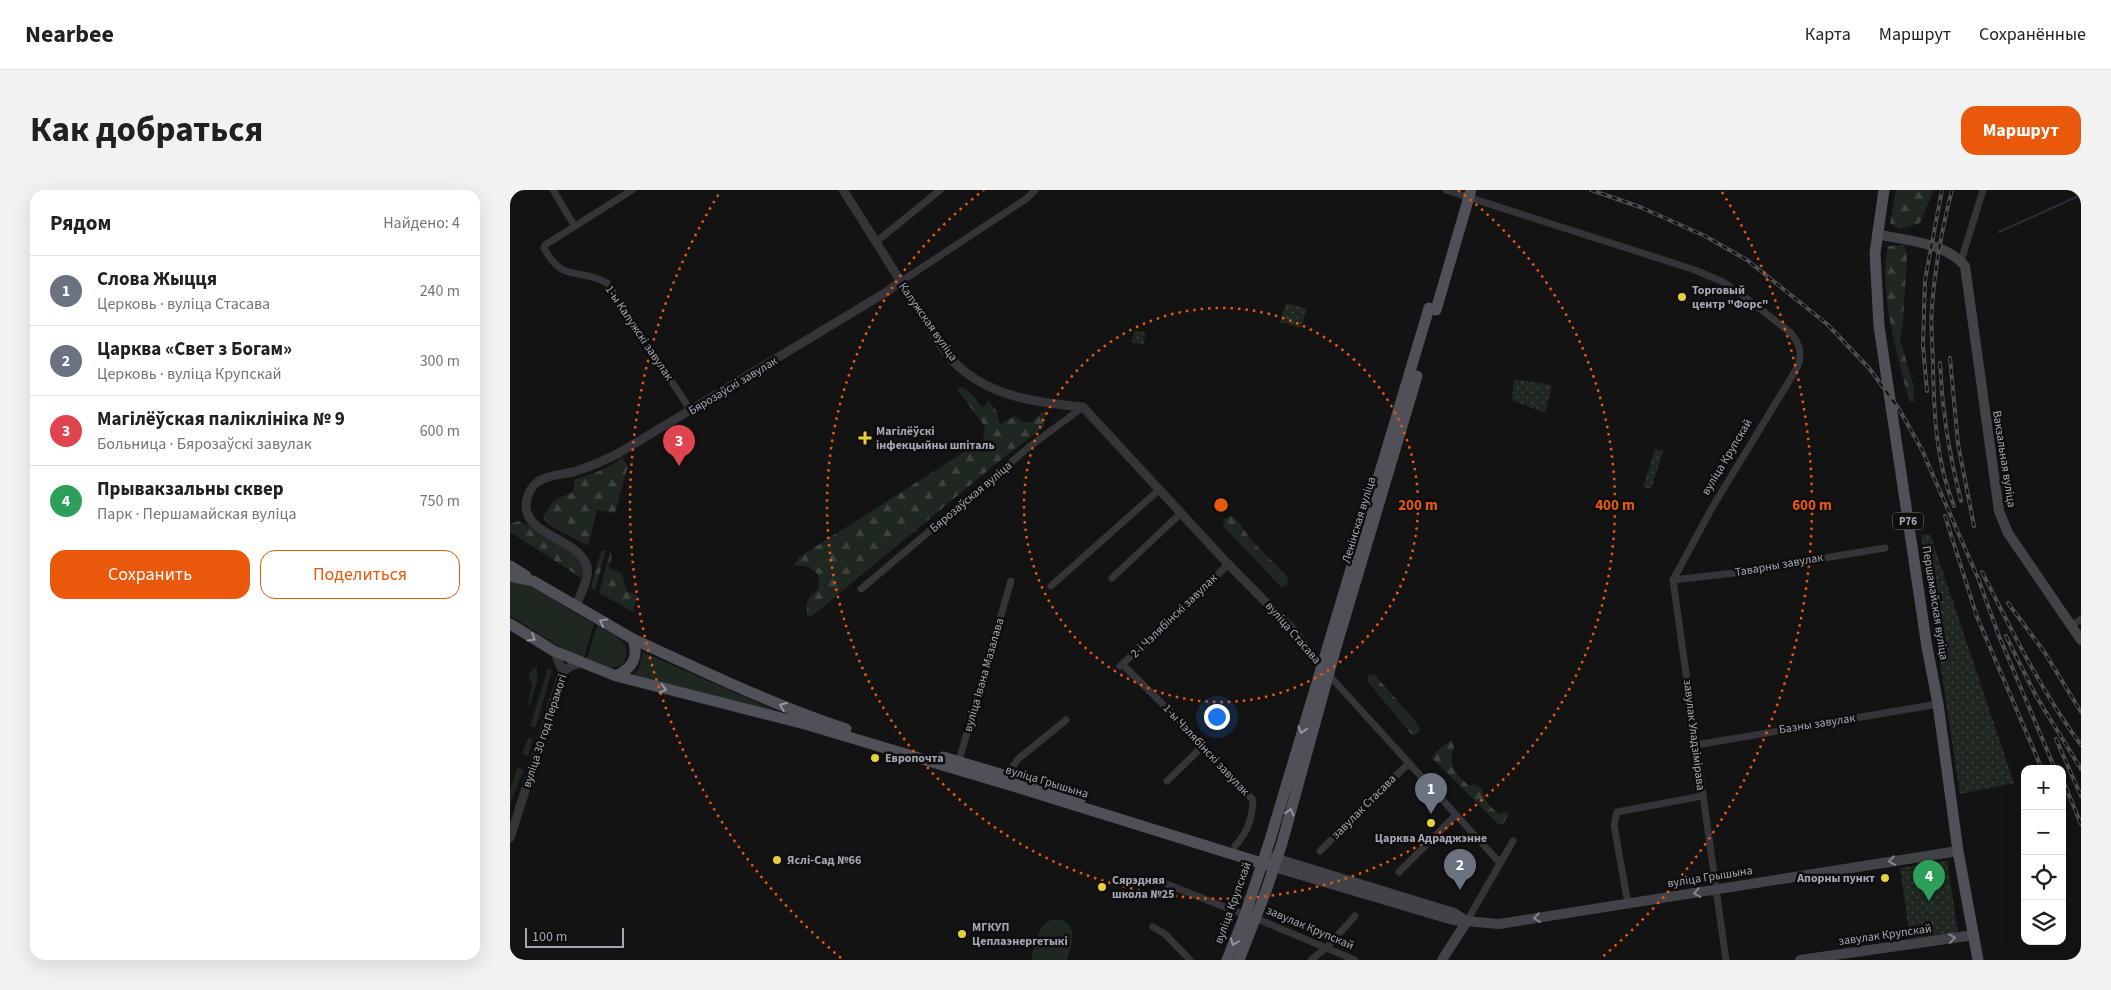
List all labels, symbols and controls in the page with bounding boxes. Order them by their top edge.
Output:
text: Nearbee [25,17,114,52]
text: Карта [1805,22,1851,47]
text: Маршрут [1879,22,1951,47]
text: Сохранённые [1979,22,2086,47]
text: Как добраться [30,105,263,155]
button: Маршрут [1961,106,2081,155]
text: Рядом [50,208,111,238]
text: Найдено: 4 [383,212,460,234]
text: Слова Жыцця [97,266,217,293]
street label: Калужская вуліца [895,279,961,365]
text: 1 [62,280,70,302]
text: 240 m [420,280,460,302]
street label: 1-ы Калужскі завулак [601,282,677,384]
place label: Торговый центр "Форс" [1692,282,1768,313]
marker: Торговый центр "Форс" [1676,291,1688,303]
text: Церковь · вуліца Стасава [97,293,270,315]
text: Царква «Свет з Богам» [97,336,292,363]
text: 2 [62,350,70,372]
text: 300 m [420,350,460,372]
street label: Бярозаўскі завулак [685,353,781,419]
text: Церковь · вуліца Крупскай [97,363,282,385]
text: Магілёўская паліклініка № 9 [97,406,345,433]
street label: Вакзальная вуліца [1988,409,2020,509]
street label: вуліца Крупскай [1698,416,1756,498]
text: 3 [62,420,70,442]
text: 600 m [420,420,460,442]
place label: Магілёўскі інфекцыйны шпіталь [876,423,995,454]
pin: 3 [663,425,695,466]
marker: Магілёўскі інфекцыйны шпіталь [858,431,872,445]
text: Больница · Бярозаўскі завулак [97,433,312,455]
street label: Бярозаўская вуліца [926,457,1016,537]
street label: Ленінская вуліца [1338,475,1380,565]
text: Прывакзальны сквер [97,476,284,503]
text: 4 [62,490,70,512]
text: 750 m [420,490,460,512]
text: 200 m [1398,495,1438,516]
text: 400 m [1595,495,1635,516]
text: 600 m [1792,495,1832,516]
centre of rings [1212,496,1230,514]
text: Парк · Першамайская вуліца [97,503,296,525]
road number: Р76 [1893,512,1923,530]
street label: Першамайская вуліца [1918,545,1952,661]
street label: Таварны завулак [1734,549,1824,581]
button: Сохранить [50,550,250,599]
button: Поделиться [260,550,460,599]
street label: 2-і Чэлябінскі завулак [1127,570,1221,662]
street label: вуліца Стасава [1261,598,1325,668]
street label: вуліца Iвана Мазалава [960,616,1008,734]
one-way arrow [599,619,608,629]
one-way arrow [526,632,535,642]
street label: вуліца 30 год Перамогі [519,672,571,790]
street label: завулак Уладзімірава [1679,679,1709,791]
one-way arrow [658,683,667,694]
street label: 1-ы Чэлябінскі завулак [1159,700,1253,800]
one-way arrow [779,702,788,712]
your location [1204,704,1230,730]
street label: Базны завулак [1778,710,1856,738]
one-way arrow [1298,725,1308,733]
place label: Европочта [885,750,944,767]
marker: Европочта [869,752,881,764]
street label: вуліца Грышына [1003,761,1091,803]
map controls [2021,765,2066,945]
button: + [2021,765,2066,810]
street label: завулак Стасава [1328,771,1400,843]
pin: 1 [1415,773,1447,814]
one-way arrow [1285,809,1295,817]
button: − [2021,810,2066,855]
marker: Царква Адраджэнне [1425,817,1437,829]
place label: Царква Адраджэнне [1375,830,1487,847]
pin: 2 [1444,849,1476,890]
place label: Яслі-Сад №66 [787,852,861,869]
marker: Яслі-Сад №66 [771,854,783,866]
one-way arrow [1888,855,1896,866]
button: locate [2021,855,2066,900]
street label: вуліца Крупскай [1210,860,1256,946]
pin: 4 [1913,860,1945,901]
street label: вуліца Грышына [1666,862,1754,892]
place label: Апорны пункт [1796,870,1875,887]
place label: Сярэдняя школа №25 [1112,872,1174,903]
marker: Апорны пункт [1879,872,1891,884]
marker: Сярэдняя школа №25 [1096,881,1108,893]
one-way arrow [1693,887,1702,897]
button: layers [2021,900,2066,945]
street label: завулак Крупскай [1264,902,1356,954]
one-way arrow [1533,912,1541,923]
place label: МГКУП Цеплаэнергетыкі [972,919,1068,950]
street label: завулак Крупскай [1837,920,1933,950]
scale bar [525,925,624,948]
text: 100 m [532,927,567,947]
marker: МГКУП Цеплаэнергетыкі [956,928,968,940]
one-way arrow [1948,933,1956,944]
one-way arrow [1230,937,1240,946]

